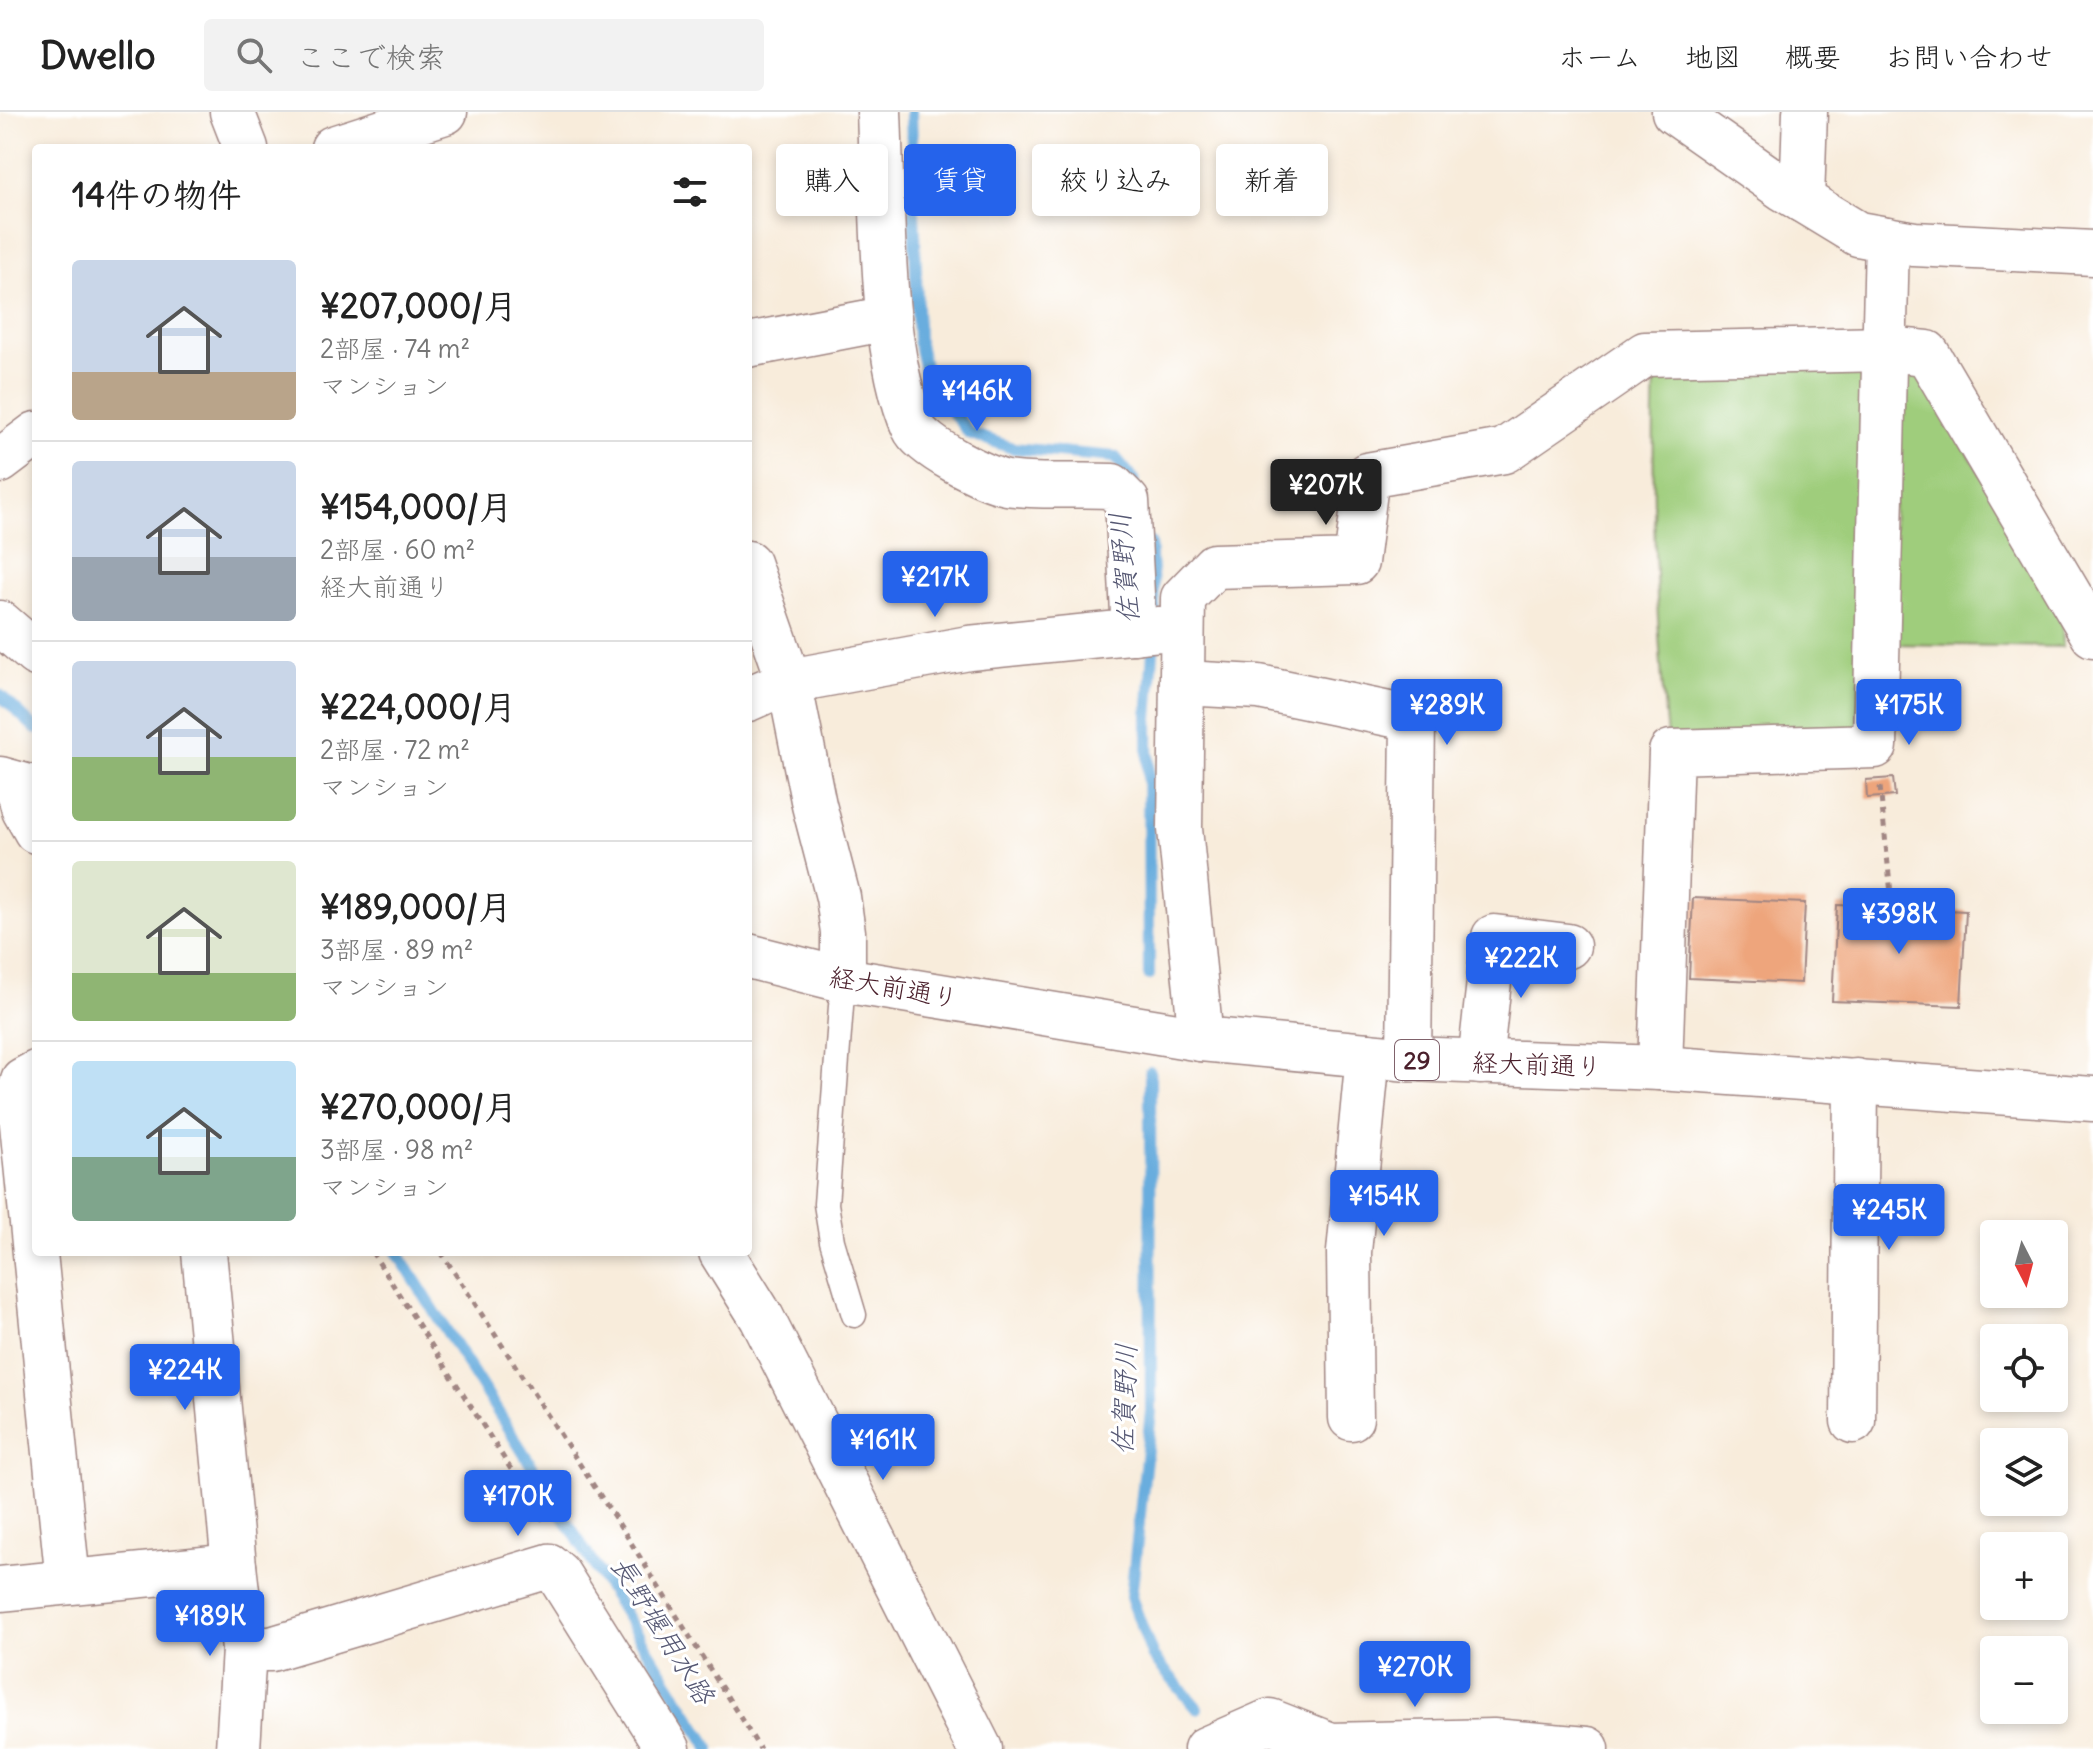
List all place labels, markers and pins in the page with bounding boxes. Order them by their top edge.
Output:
pin: ¥146K [921,365,1033,433]
pin: ¥207K [1270,459,1382,527]
pin: ¥217K [879,551,991,619]
pin: ¥289K [1391,679,1503,747]
pin: ¥175K [1853,679,1965,747]
pin: ¥398K [1843,888,1955,956]
pin: ¥222K [1465,932,1577,1000]
pin: ¥154K [1328,1170,1440,1238]
pin: ¥245K [1833,1184,1945,1252]
pin: ¥224K [129,1344,241,1412]
pin: ¥161K [827,1414,939,1482]
pin: ¥170K [462,1470,574,1538]
pin: ¥189K [154,1590,266,1658]
pin: ¥270K [1359,1641,1471,1709]

